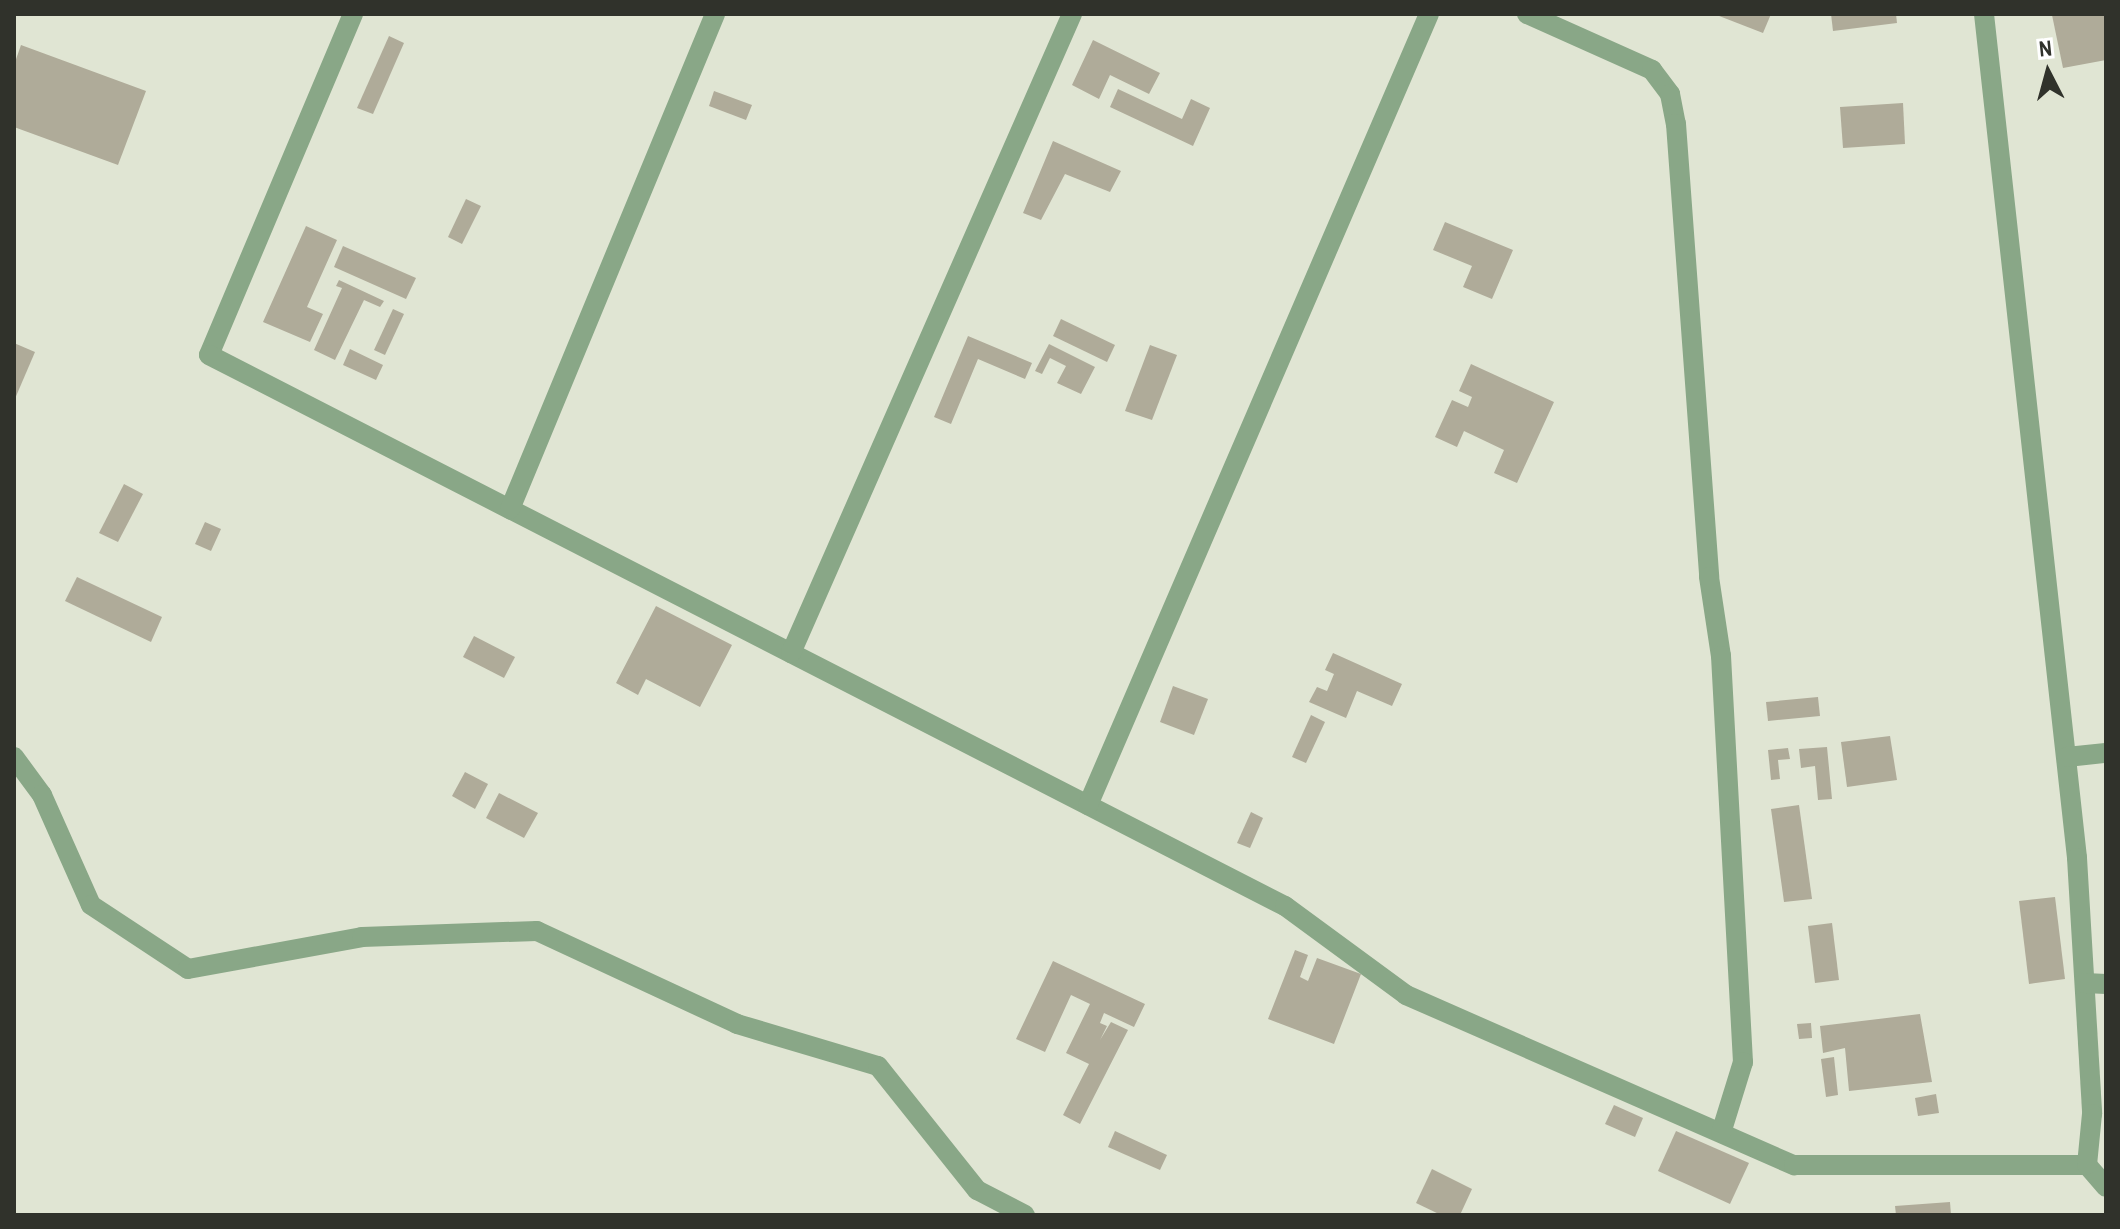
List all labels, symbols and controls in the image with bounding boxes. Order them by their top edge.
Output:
north arrow [2008,32,2088,112]
text: N [2037,33,2054,64]

